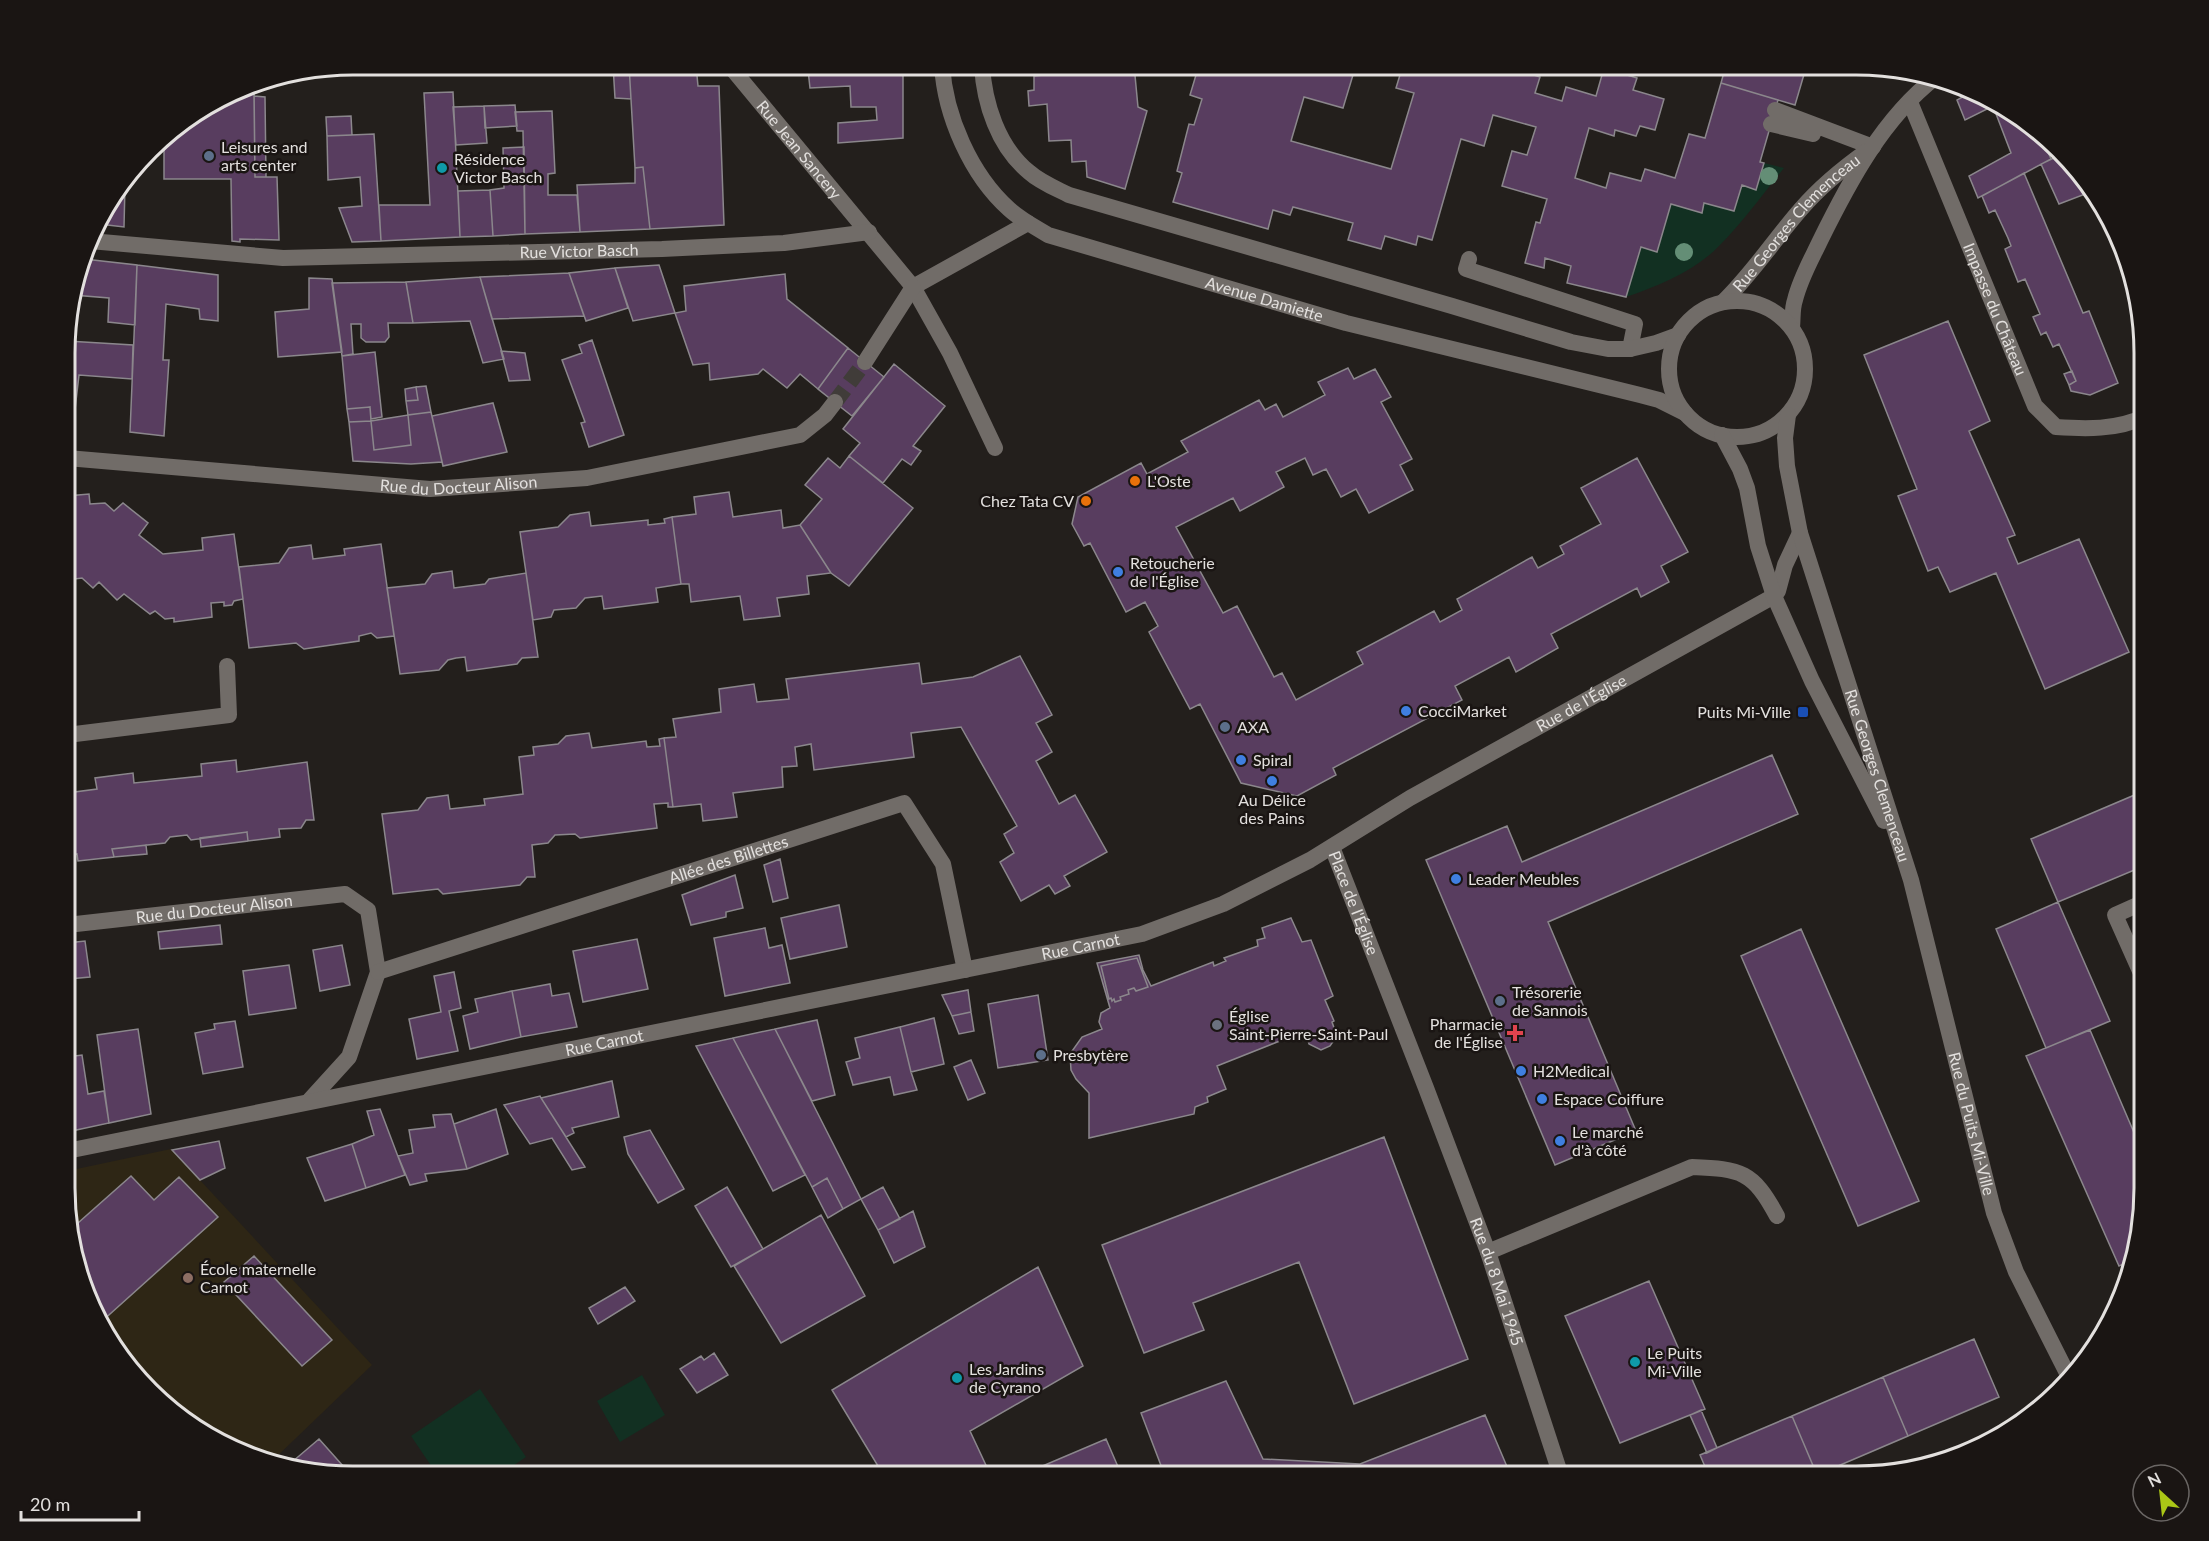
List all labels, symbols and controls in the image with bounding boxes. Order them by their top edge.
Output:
street label: Rue Jean Sancery [753,96,846,203]
place label: Leisures and arts center [221,137,308,174]
marker: Leisures and arts center [202,149,216,163]
place label: Résidence Victor Basch [454,149,542,186]
street label: Rue Georges Clemenceau [1728,150,1863,295]
marker: Résidence Victor Basch [435,161,449,175]
street label: Rue Victor Basch [519,240,639,261]
street label: Impasse du Château [1960,240,2031,378]
street label: Avenue Damiette [1203,272,1326,325]
place label: L'Oste [1147,471,1191,490]
street label: Rue du Docteur Alison [379,472,538,498]
marker: L'Oste [1128,474,1142,488]
place label: Chez Tata CV [980,491,1074,510]
marker: Chez Tata CV [1079,494,1093,508]
place label: Retoucherie de l'Église [1130,553,1215,590]
marker: Retoucherie de l'Église [1111,565,1125,579]
street label: Rue de l'Église [1533,670,1629,735]
street label: Rue Georges Clemenceau [1842,687,1914,864]
place label: CocciMarket [1418,701,1507,720]
place label: Puits Mi-Ville [1697,702,1791,721]
marker: CocciMarket [1399,704,1413,718]
marker: Puits Mi-Ville [1796,705,1810,719]
place label: AXA [1237,717,1269,736]
marker: AXA [1218,720,1232,734]
place label: Spiral [1253,750,1292,769]
marker: Spiral [1234,753,1248,767]
marker: Au Délice des Pains [1265,774,1279,788]
place label: Au Délice des Pains [1238,790,1306,827]
street label: Allée des Billettes [666,831,790,887]
street label: Place de l'Église [1325,848,1383,958]
place label: Leader Meubles [1468,869,1579,888]
marker: Leader Meubles [1449,872,1463,886]
street label: Rue du Docteur Alison [135,890,293,926]
street label: Rue Carnot [1040,929,1121,963]
place label: Trésorerie de Sannois [1512,982,1588,1019]
marker: Trésorerie de Sannois [1493,994,1507,1008]
place label: Église Saint-Pierre-Saint-Paul [1229,1006,1388,1043]
place label: Pharmacie de l'Église [1430,1014,1503,1051]
marker: Église Saint-Pierre-Saint-Paul [1210,1018,1224,1032]
street label: Rue Carnot [563,1025,645,1059]
marker: Pharmacie de l'Église [1508,1026,1522,1040]
place label: Presbytère [1053,1045,1128,1064]
marker: Presbytère [1034,1048,1048,1062]
street label: Rue du Puits Mi-Ville [1945,1050,1999,1197]
place label: H2Medical [1533,1061,1610,1080]
marker: H2Medical [1514,1064,1528,1078]
place label: Espace Coiffure [1554,1089,1664,1108]
marker: Espace Coiffure [1535,1092,1549,1106]
place label: Le marché d'à côté [1572,1122,1644,1159]
marker: Le marché d'à côté [1553,1134,1567,1148]
street label: Rue du 8 Mai 1945 [1467,1215,1528,1348]
place label: École maternelle Carnot [200,1259,316,1296]
marker: École maternelle Carnot [181,1271,195,1285]
place label: Le Puits Mi-Ville [1647,1343,1702,1380]
marker: Le Puits Mi-Ville [1628,1355,1642,1369]
place label: Les Jardins de Cyrano [969,1359,1044,1396]
marker: Les Jardins de Cyrano [950,1371,964,1385]
north arrow [2131,1463,2191,1523]
text: N [2144,1468,2164,1490]
scale bar [21,1484,140,1522]
text: 20 m [30,1493,70,1515]

